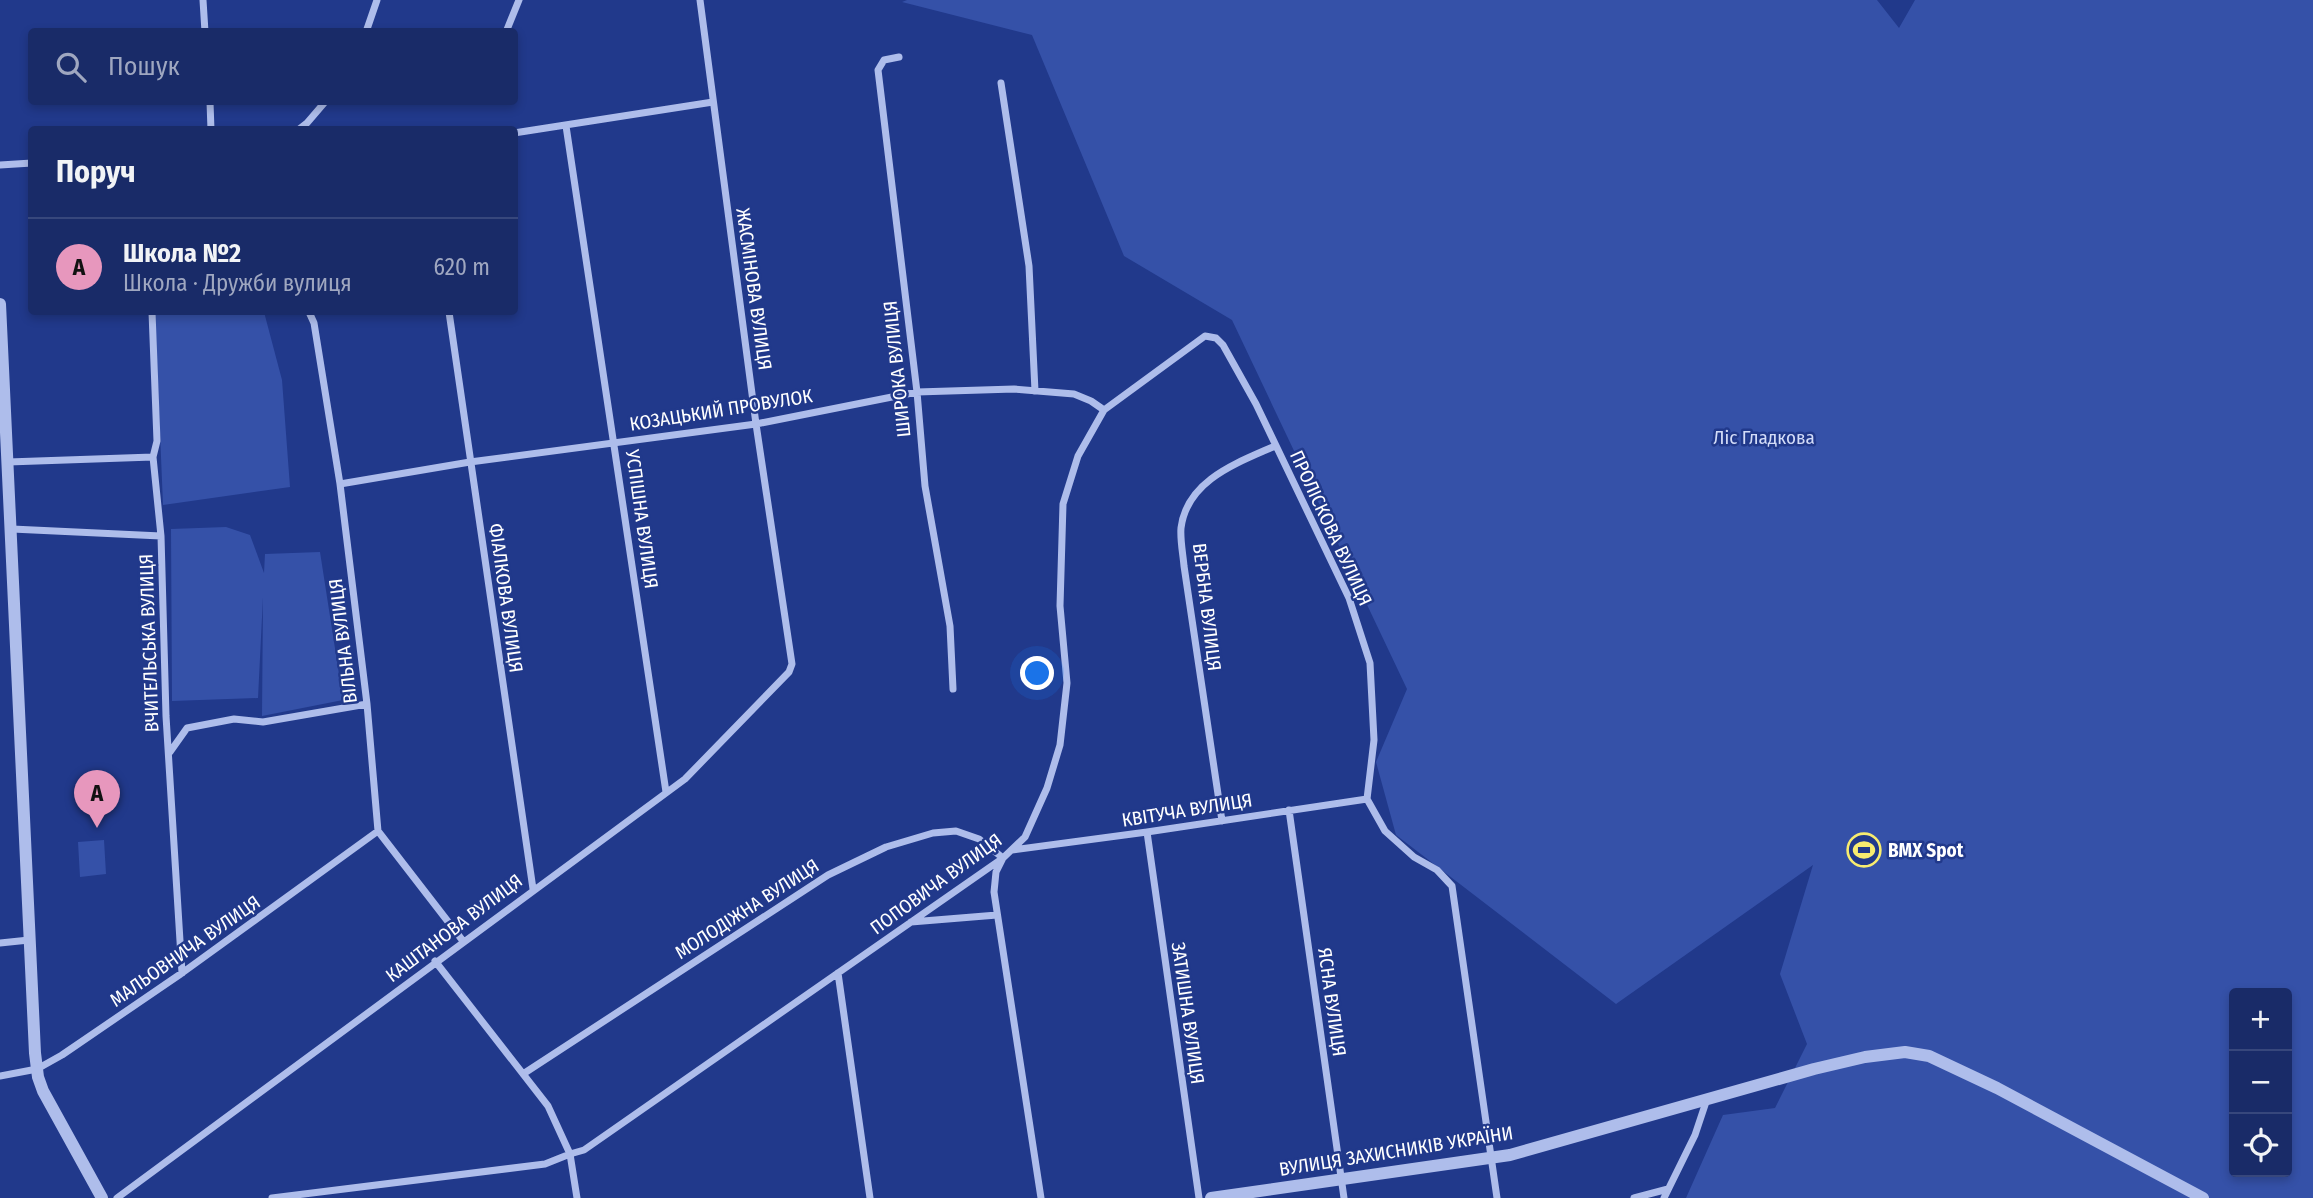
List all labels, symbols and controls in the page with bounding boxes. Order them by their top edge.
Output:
search box [28,28,518,105]
icon: search [52,48,90,86]
text: Пошук [108,51,180,82]
text: Поруч [56,154,135,190]
street label: ЖАСМІНОВА ВУЛИЦЯ [731,206,777,372]
text: Школа №2 [123,238,241,269]
text: A [73,253,85,281]
text: 620 m [434,253,490,281]
text: Школа · Дружби вулиця [123,269,352,297]
street label: ШИРОКА ВУЛИЦЯ [878,300,916,438]
street label: КОЗАЦЬКИЙ ПРОВУЛОК [628,384,814,436]
park label: Ліс Гладкова [1713,426,1815,449]
street label: УСПІШНА ВУЛИЦЯ [621,447,663,590]
street label: ПРОЛІСКОВА ВУЛИЦЯ [1285,447,1377,609]
street label: ФІАЛКОВА ВУЛИЦЯ [484,522,528,674]
street label: ВЕРБНА ВУЛИЦЯ [1188,542,1226,672]
street label: ВЧИТЕЛЬСЬКА ВУЛИЦЯ [134,553,164,733]
street label: ВІЛЬНА ВУЛИЦЯ [324,577,362,705]
your location [1020,656,1054,690]
pin: A [74,770,120,828]
street label: КВІТУЧА ВУЛИЦЯ [1120,788,1254,832]
street label: ПОПОВИЧА ВУЛИЦЯ [866,829,1006,939]
sports icon: BMX Spot [1845,831,1883,869]
place label: BMX Spot [1888,839,1964,862]
street label: МОЛОДІЖНА ВУЛИЦЯ [671,854,823,964]
street label: КАШТАНОВА ВУЛИЦЯ [381,869,527,987]
street label: МАЛЬОВНИЧА ВУЛИЦЯ [105,890,265,1012]
street label: ЗАТИШНА ВУЛИЦЯ [1167,940,1209,1086]
street label: ЯСНА ВУЛИЦЯ [1313,946,1351,1058]
map controls [2229,988,2292,1177]
button: + [2229,988,2292,1051]
button: − [2229,1051,2292,1114]
button: locate [2229,1114,2292,1177]
street label: ВУЛИЦЯ ЗАХИСНИКІВ УКРАЇНИ [1277,1121,1515,1181]

